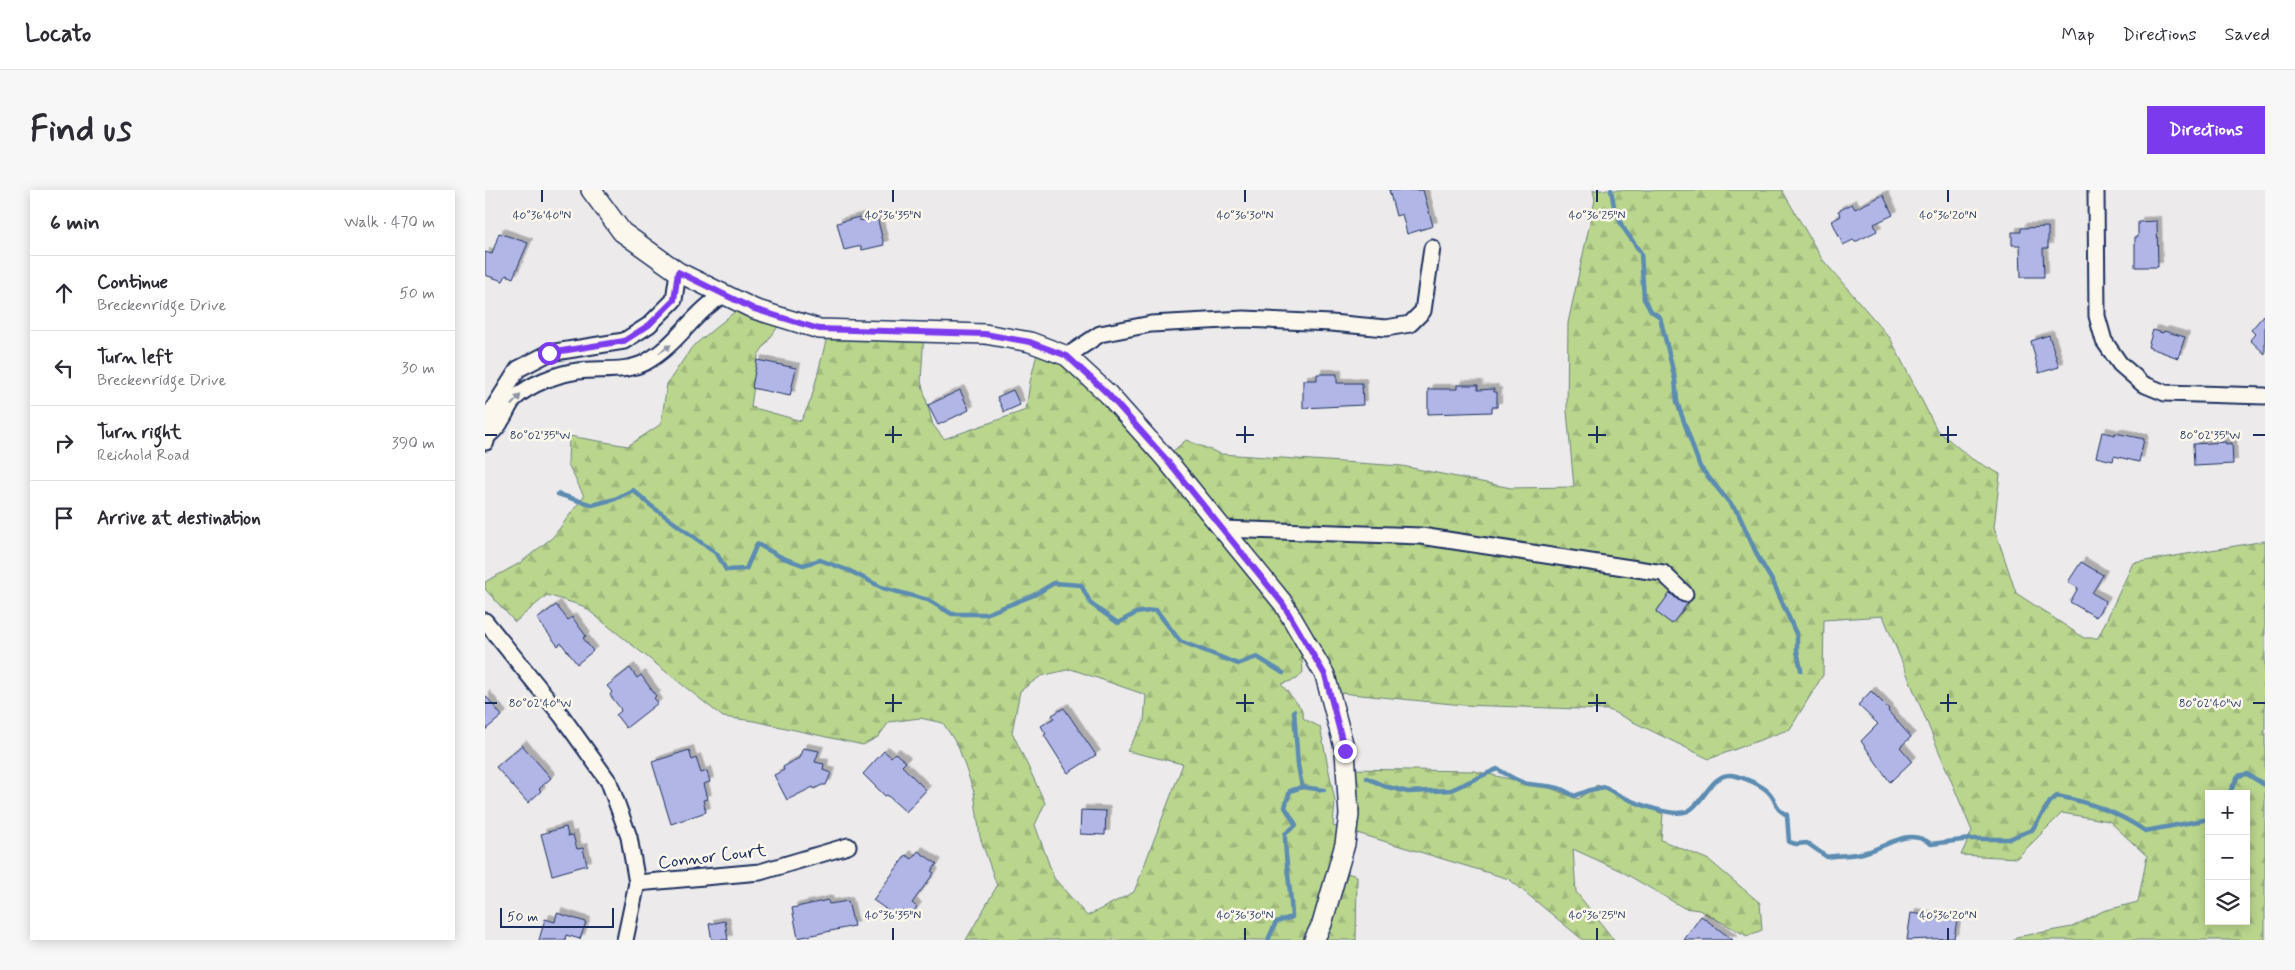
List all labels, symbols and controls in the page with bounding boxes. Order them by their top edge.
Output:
text: Locato [25,19,91,50]
text: Map [2062,23,2095,47]
text: Directions [2123,23,2197,47]
text: Saved [2225,23,2270,47]
button: Directions [2147,106,2265,154]
text: Find us [30,107,132,153]
text: 40°36'40"N [513,208,571,224]
text: 40°36'35"N [865,208,921,224]
text: 40°36'30"N [1216,208,1274,224]
text: 40°36'25"N [1568,208,1626,224]
text: 40°36'20"N [1919,208,1977,224]
text: 6 min [50,209,100,237]
text: Walk · 470 m [344,212,435,233]
text: Continue [97,270,168,295]
icon: ahead [50,279,78,307]
text: 50 m [399,283,435,304]
text: Breckenridge Drive [97,295,226,316]
route start [538,342,561,365]
one-way arrow [658,344,672,354]
text: Turn left [97,345,173,370]
icon: left [50,354,78,382]
text: 30 m [402,358,435,379]
text: Breckenridge Drive [97,370,226,391]
one-way arrow [510,394,521,407]
text: Turn right [97,420,181,445]
text: 80°02'35"W [510,428,570,444]
text: 80°02'35"W [2180,428,2240,444]
icon: right [50,429,78,457]
text: 390 m [392,433,435,454]
text: Reichold Road [97,445,189,466]
icon: arrive [50,504,78,532]
text: Arrive at destination [97,506,261,531]
text: 80°02'40"W [509,696,571,712]
text: 80°02'40"W [2179,696,2241,712]
route end [1334,740,1357,763]
map controls [2205,790,2250,925]
button: + [2205,790,2250,835]
button: − [2205,835,2250,880]
street label: Connor Court [657,838,768,876]
button: layers [2205,880,2250,925]
scale bar [500,905,614,928]
text: 50 m [507,908,538,926]
text: 40°36'35"N [865,908,921,924]
text: 40°36'30"N [1216,908,1274,924]
text: 40°36'25"N [1568,908,1626,924]
text: 40°36'20"N [1919,908,1977,924]

